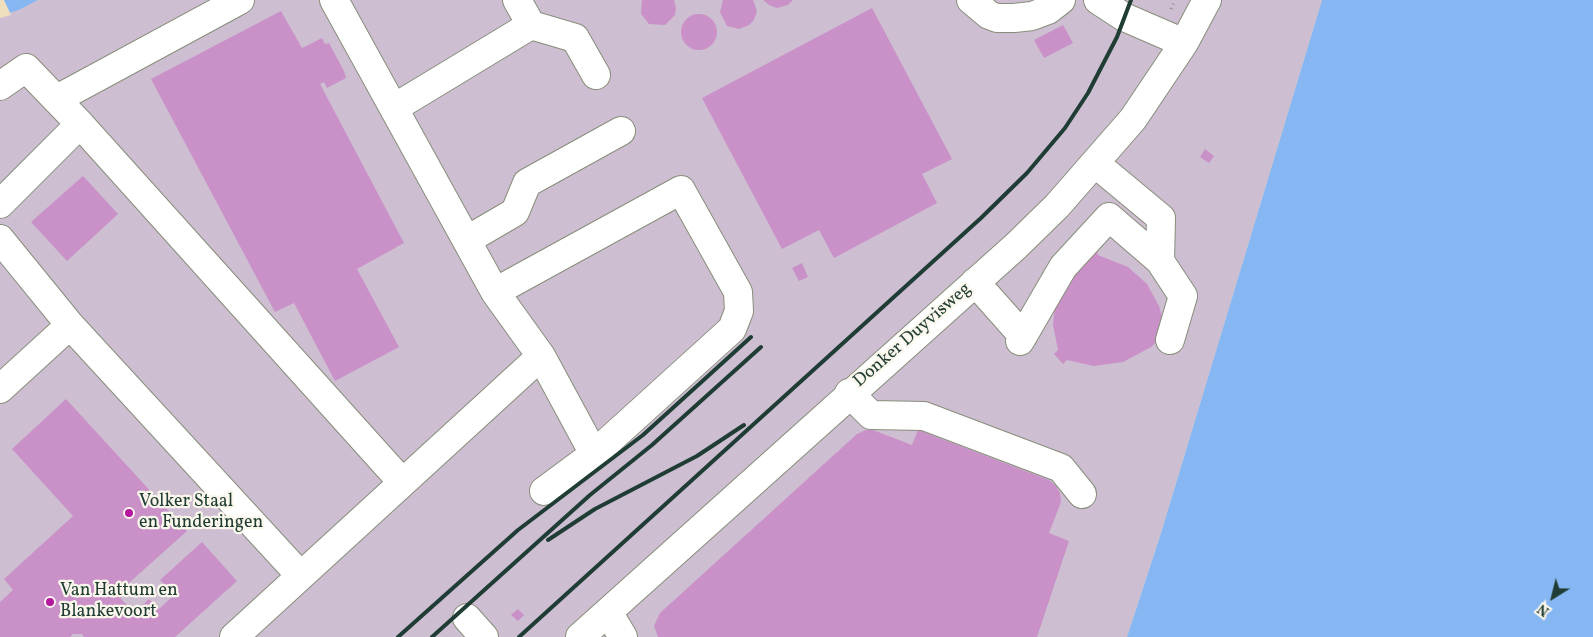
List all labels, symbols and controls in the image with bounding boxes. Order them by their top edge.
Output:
street label: Donker Duyvisweg [850,279,976,393]
place label: Volker Staal en Funderingen [139,492,263,534]
marker: Volker Staal en Funderingen [123,507,135,519]
north arrow [1528,572,1578,622]
place label: Van Hattum en Blankevoort [60,581,178,624]
marker: Van Hattum en Blankevoort [44,596,56,608]
text: N [1534,599,1554,620]

